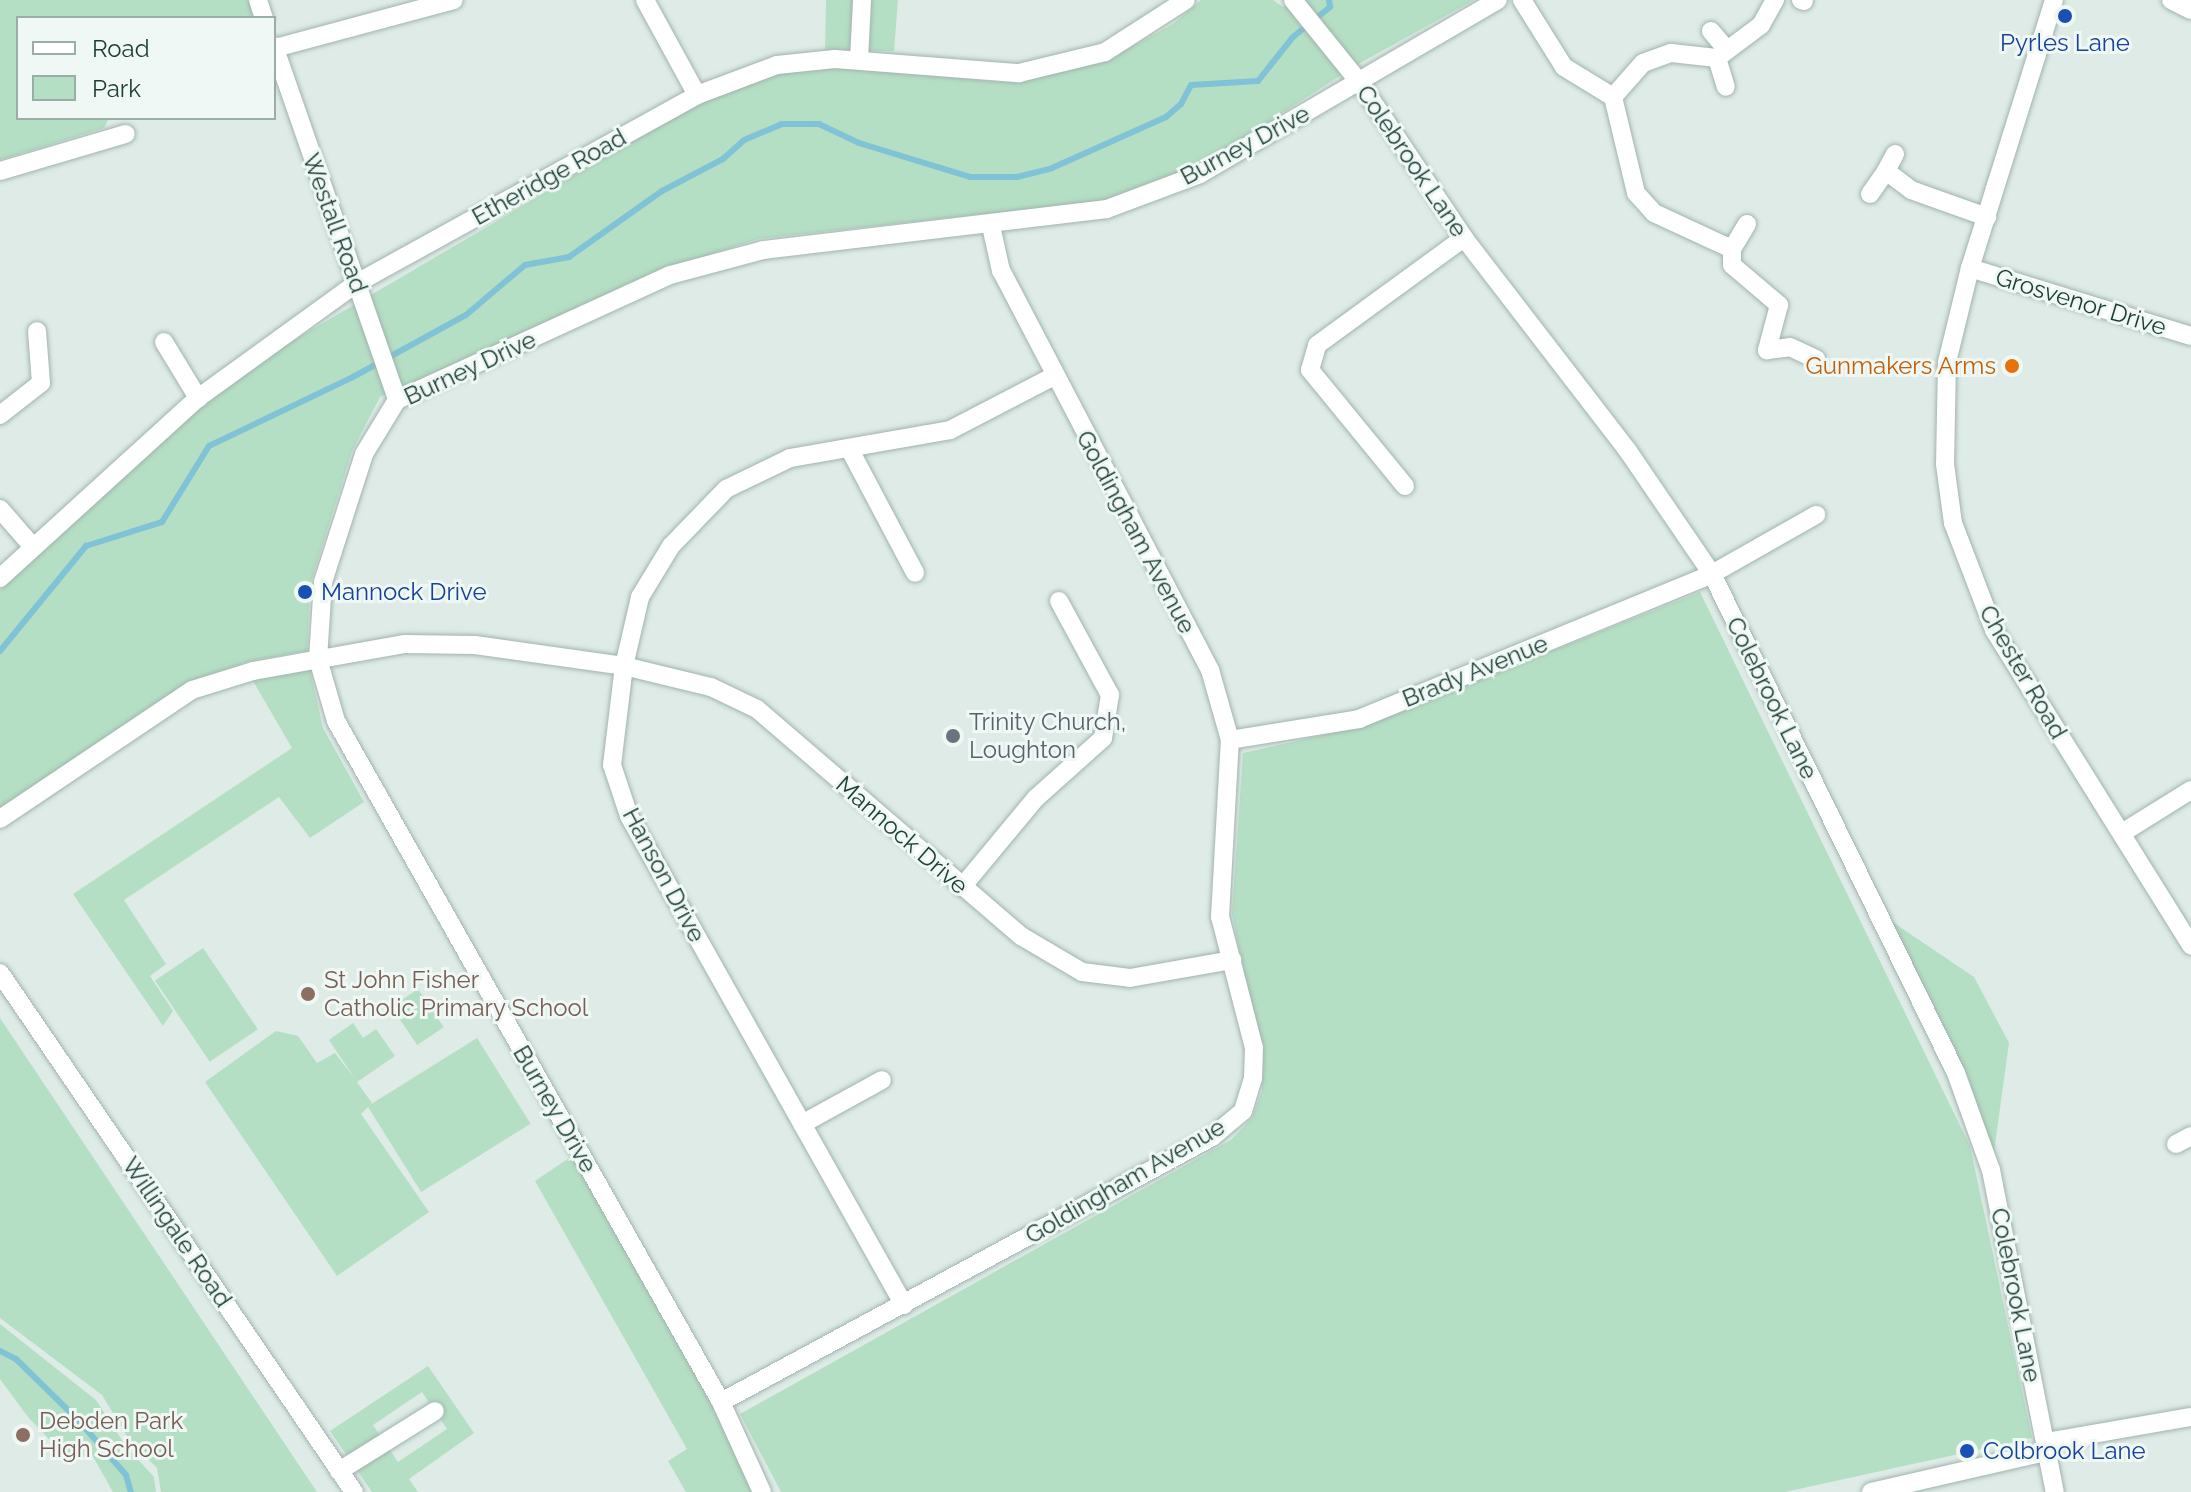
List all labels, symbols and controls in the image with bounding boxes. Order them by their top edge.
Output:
marker: Pyrles Lane [2056,7,2074,25]
legend [16,16,276,120]
place label: Pyrles Lane [2000,29,2130,57]
text: Road [92,34,150,63]
text: Park [92,74,141,103]
street label: Colebrook Lane [1351,80,1473,242]
street label: Burney Drive [1175,99,1315,191]
street label: Etheridge Road [467,123,631,231]
street label: Westall Road [296,149,374,297]
street label: Grosvenor Drive [1992,262,2170,342]
street label: Burney Drive [399,325,541,411]
place label: Gunmakers Arms [1805,352,1996,380]
marker: Gunmakers Arms [2003,357,2021,375]
street label: Goldingham Avenue [1070,425,1202,639]
place label: Mannock Drive [321,578,487,606]
marker: Mannock Drive [296,583,314,601]
street label: Chester Road [1973,600,2073,744]
street label: Colebrook Lane [1720,612,1824,784]
street label: Brady Avenue [1397,628,1553,714]
place label: Trinity Church, Loughton [969,708,1127,764]
marker: Trinity Church, Loughton [944,727,962,745]
street label: Mannock Drive [830,770,974,900]
street label: Hanson Drive [617,803,711,947]
place label: St John Fisher Catholic Primary School [324,966,589,1022]
marker: St John Fisher Catholic Primary School [299,985,317,1003]
street label: Burney Drive [507,1040,603,1178]
street label: Goldingham Avenue [1020,1112,1230,1250]
street label: Willingale Road [116,1151,238,1313]
street label: Colebrook Lane [1985,1205,2047,1385]
place label: Debden Park High School [39,1407,183,1463]
marker: Debden Park High School [14,1426,32,1444]
place label: Colbrook Lane [1983,1437,2146,1465]
marker: Colbrook Lane [1958,1442,1976,1460]

